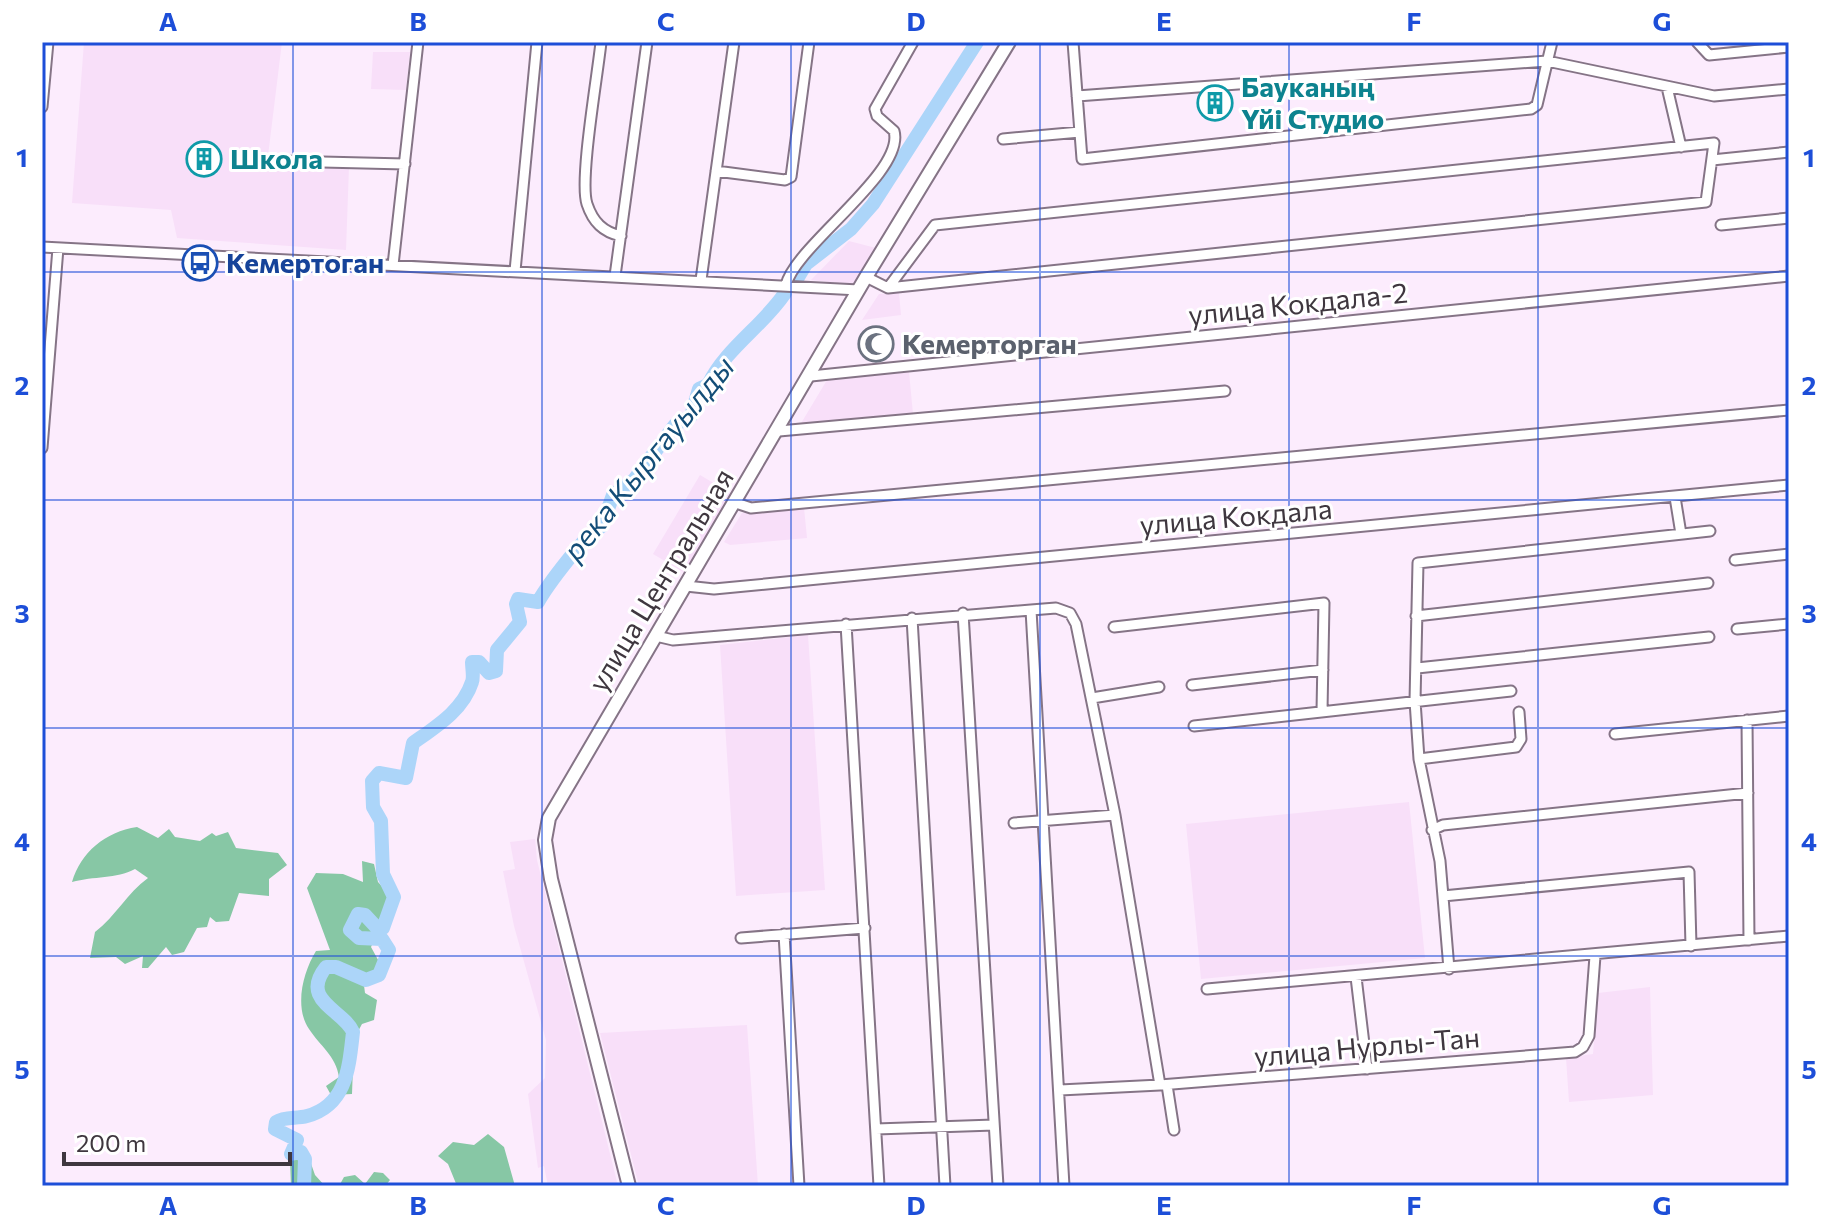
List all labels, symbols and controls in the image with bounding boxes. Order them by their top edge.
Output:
text: A [159,5,178,36]
text: B [409,5,427,36]
text: C [657,5,675,36]
text: D [906,5,926,36]
text: E [1156,5,1172,36]
text: F [1406,5,1422,36]
text: G [1653,5,1671,36]
place label: Бауканың Үйі Студио [1241,69,1384,135]
building icon: Бауканың Үйі Студио [1196,84,1234,122]
building icon: Школа [185,140,223,178]
text: 1 [16,141,28,172]
place label: Школа [230,141,323,175]
text: 1 [1803,141,1815,172]
bus stop icon: Кемертоган [181,244,219,282]
place label: Кемертоган [226,245,384,279]
street label: улица Кокдала-2 [1187,275,1409,331]
mosque icon: Кемерторган [857,325,895,363]
place label: Кемерторган [902,326,1077,360]
water label: река Кыргауылды [553,348,741,568]
text: 2 [15,369,29,400]
text: 2 [1802,369,1816,400]
street label: улица Центральная [580,462,740,697]
street label: улица Кокдала [1138,491,1334,541]
text: 3 [14,597,30,628]
text: 3 [1801,597,1817,628]
text: 4 [14,825,30,856]
text: 4 [1801,825,1817,856]
street label: улица Нурлы-Тан [1253,1019,1481,1073]
text: 5 [14,1053,30,1084]
text: 5 [1801,1053,1817,1084]
scale bar [64,1116,290,1166]
text: 200 m [76,1128,146,1157]
text: A [159,1189,178,1220]
text: B [409,1189,427,1220]
text: C [657,1189,675,1220]
text: D [906,1189,926,1220]
text: E [1156,1189,1172,1220]
text: F [1406,1189,1422,1220]
text: G [1653,1189,1671,1220]

